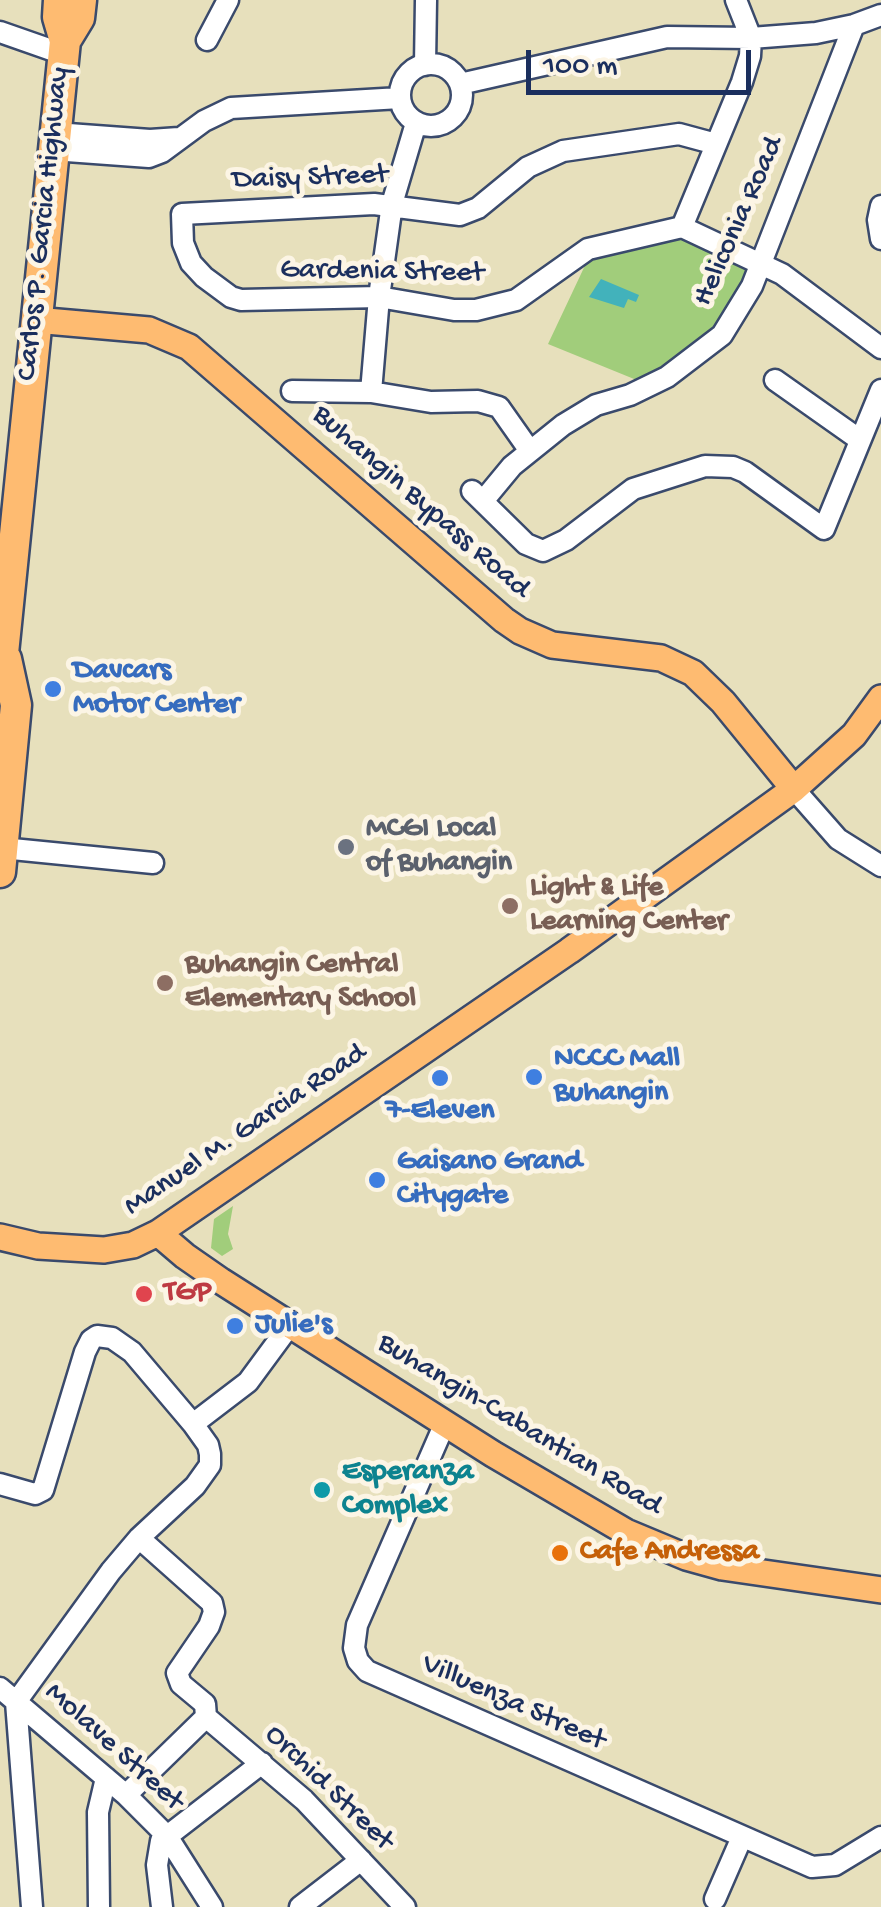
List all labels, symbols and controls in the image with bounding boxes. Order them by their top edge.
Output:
scale bar [531,30,756,92]
text: 100 m [543,50,618,85]
street label: Carlos P. Garcia Highway [11,65,79,383]
street label: Heliconia Road [687,132,793,312]
street label: Daisy Street [232,158,388,200]
street label: Gardenia Street [280,253,484,293]
street label: Buhangin Bypass Road [303,398,537,608]
place label: Davcars Motor Center [73,654,239,724]
marker: Davcars Motor Center [42,678,64,700]
place label: MCGI Local of Buhangin [366,812,512,882]
marker: MCGI Local of Buhangin [335,836,357,858]
place label: Light & Life Learning Center [530,871,727,942]
marker: Light & Life Learning Center [499,895,521,917]
place label: Buhangin Central Elementary School [185,948,416,1018]
marker: Buhangin Central Elementary School [154,972,176,994]
street label: Manuel M. Garcia Road [118,1037,374,1225]
place label: NCCC Mall Buhangin [554,1042,680,1112]
marker: NCCC Mall Buhangin [523,1066,545,1088]
marker: 7-Eleven [429,1067,451,1089]
place label: 7-Eleven [386,1094,494,1130]
place label: Gaisano Grand Citygate [397,1145,582,1216]
marker: Gaisano Grand Citygate [366,1169,388,1191]
place label: TGP [164,1276,211,1312]
marker: TGP [133,1283,155,1305]
place label: Julie's [255,1308,332,1344]
marker: Julie's [224,1315,246,1337]
street label: Buhangin-Cabantian Road [370,1327,668,1525]
place label: Esperanza Complex [342,1455,473,1526]
marker: Esperanza Complex [311,1479,333,1501]
place label: Cafe Andressa [580,1535,759,1571]
marker: Cafe Andressa [549,1542,571,1564]
street label: Villuenza Street [416,1647,610,1761]
street label: Molave Street [36,1676,190,1820]
street label: Orchid Street [256,1718,400,1860]

